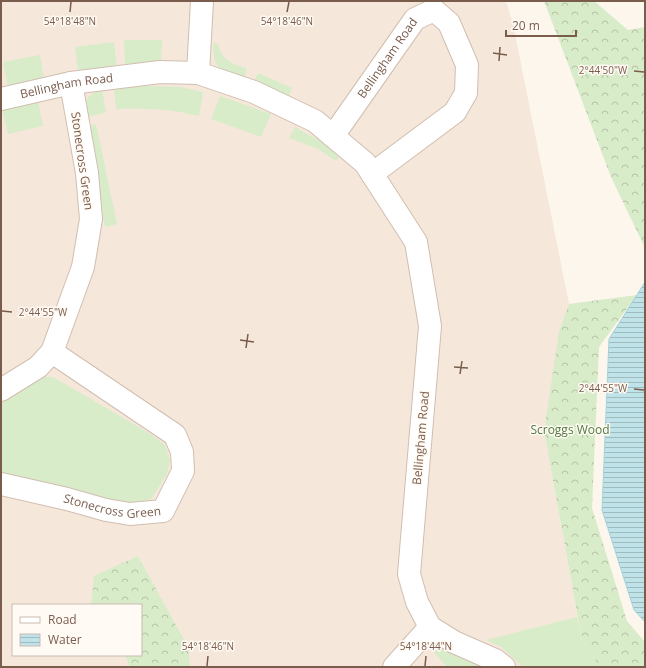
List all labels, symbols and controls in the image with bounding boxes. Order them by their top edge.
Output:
scale bar [506,12,576,38]
text: 54°18'48"N [44,14,96,28]
text: 54°18'46"N [261,14,313,28]
street label: Bellingham Road [353,14,421,101]
text: 20 m [512,17,540,34]
text: 2°44'50"W [579,63,628,77]
street label: Bellingham Road [18,69,114,102]
street label: Stonecross Green [67,111,98,211]
text: 2°44'55"W [19,305,68,319]
text: 2°44'55"W [579,381,628,395]
street label: Bellingham Road [408,390,433,486]
park label: Scroggs Wood [530,421,610,438]
street label: Stonecross Green [62,489,162,522]
legend [12,604,142,656]
text: Road [48,611,77,628]
text: Water [48,631,82,648]
text: 54°18'46"N [182,639,234,653]
text: 54°18'44"N [400,639,452,653]

